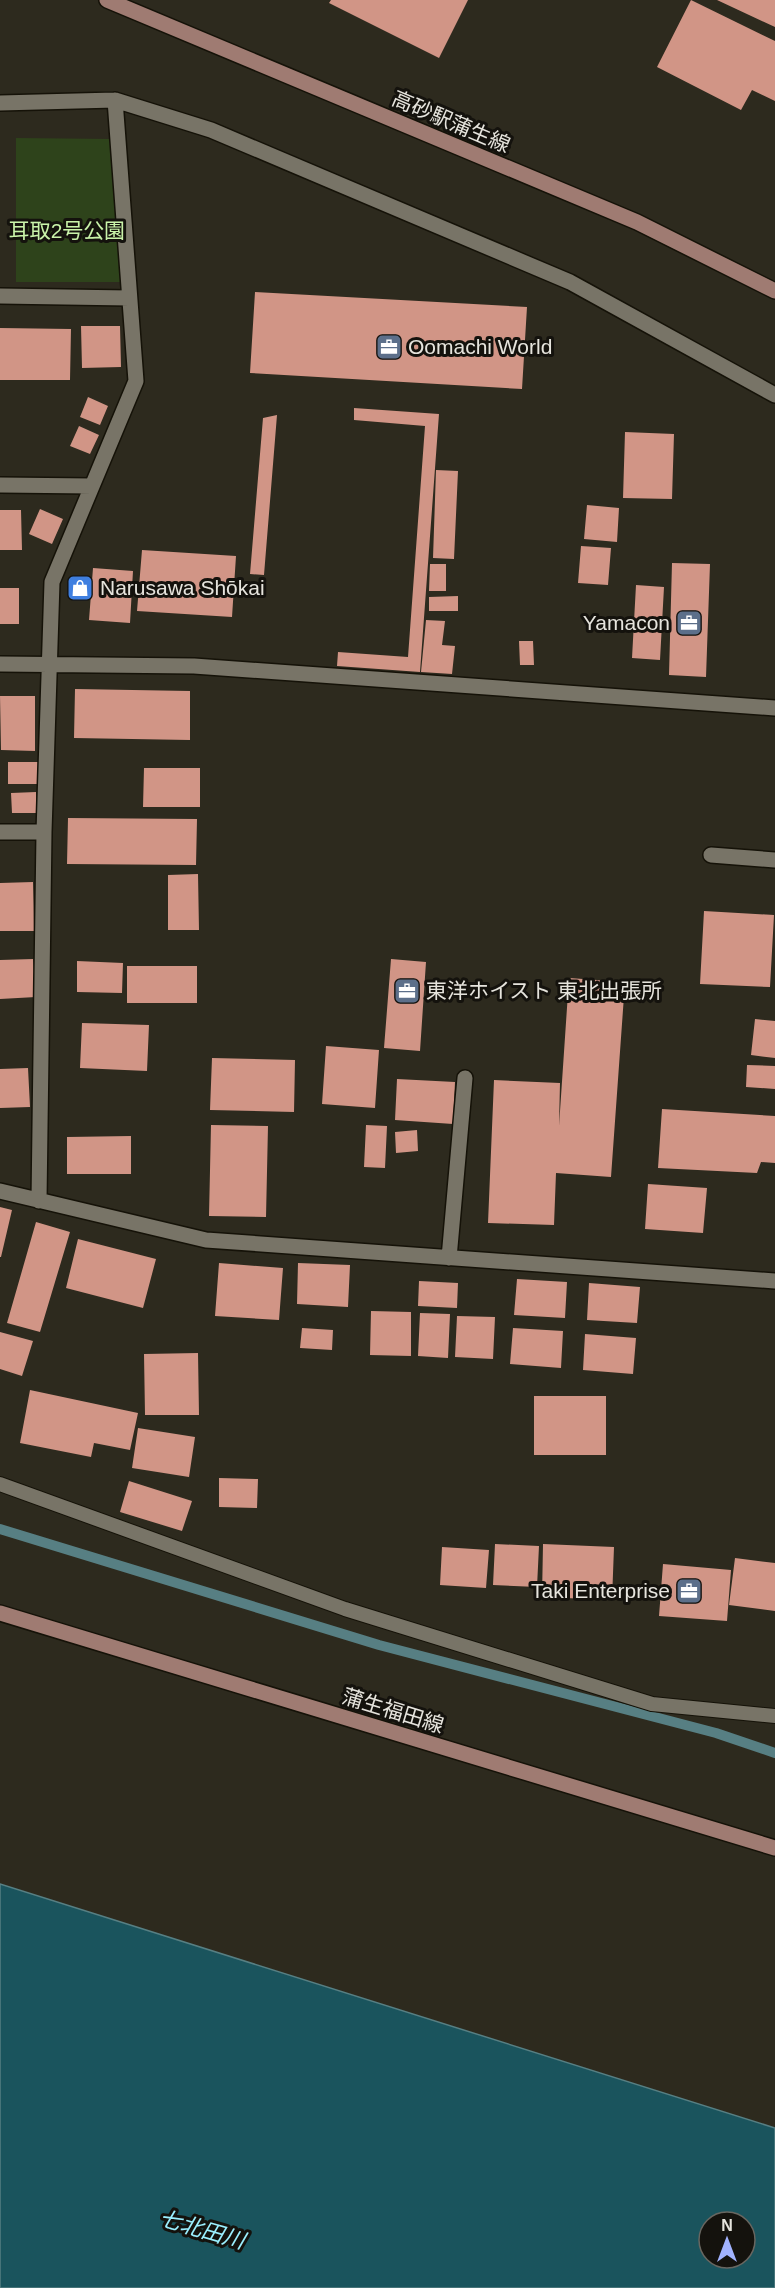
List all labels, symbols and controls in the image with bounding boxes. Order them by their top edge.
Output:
street label: 高砂駅蒲生線 [389,86,514,157]
park label: 耳取2号公園 [9,219,125,242]
office icon: Oomachi World [374,332,404,362]
place label: Oomachi World [408,335,552,358]
shop icon: Narusawa Shōkai [65,573,95,603]
place label: Narusawa Shōkai [100,576,265,599]
office icon: Yamacon [674,608,704,638]
place label: Yamacon [583,611,670,634]
office icon: 東洋ホイスト 東北出張所 [392,976,422,1006]
place label: 東洋ホイスト 東北出張所 [426,979,662,1002]
office icon: Taki Enterprise [674,1576,704,1606]
place label: Taki Enterprise [531,1579,670,1602]
street label: 蒲生福田線 [340,1684,447,1737]
water label: 七北田川 [156,2205,250,2254]
north arrow [697,2210,757,2270]
text: N [721,2217,733,2234]

